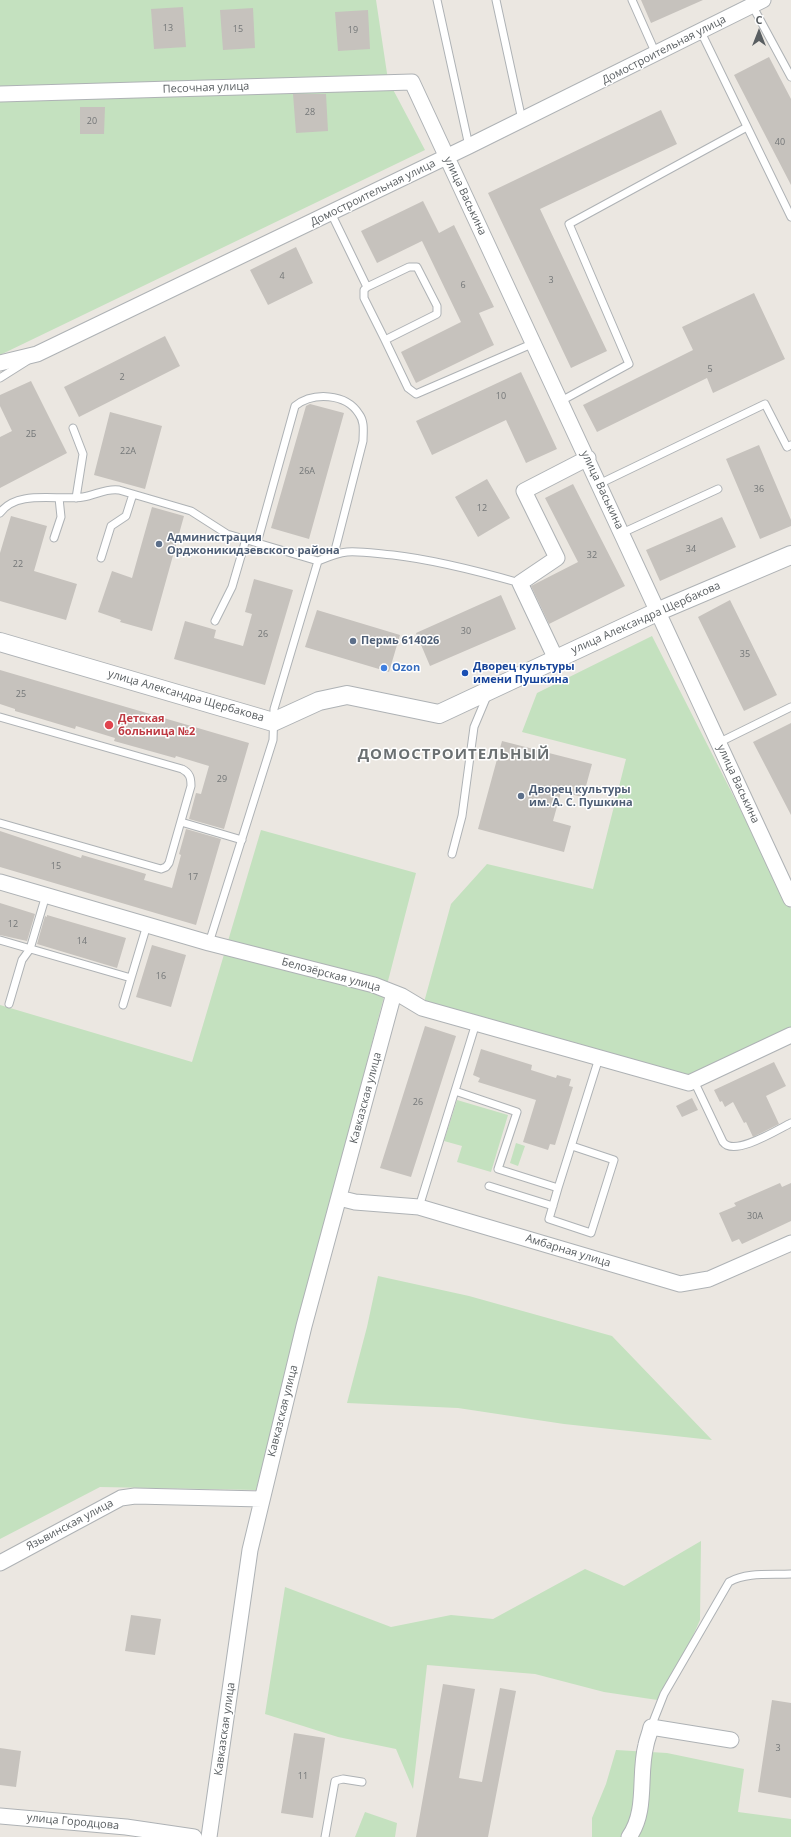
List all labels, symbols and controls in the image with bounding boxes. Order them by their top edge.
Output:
north arrow [739,12,779,52]
text: С [755,12,763,27]
street label: Домостроительная улица [600,13,728,87]
house number: 13 [163,23,173,33]
house number: 15 [233,24,243,34]
house number: 19 [348,25,358,35]
street label: Песочная улица [163,80,249,96]
house number: 28 [305,107,315,117]
house number: 20 [87,116,97,126]
house number: 40 [775,137,785,147]
street label: улица Васькина [441,155,489,237]
street label: Домостроительная улица [308,157,438,229]
house number: 4 [279,271,285,281]
house number: 3 [548,275,554,285]
house number: 6 [460,280,466,290]
house number: 5 [707,364,713,374]
house number: 2 [119,372,125,382]
house number: 10 [496,391,506,401]
house number: 2Б [26,429,36,439]
house number: 22А [120,446,136,456]
street label: улица Васькина [578,449,626,531]
house number: 26А [299,466,315,476]
house number: 36 [754,484,764,494]
house number: 12 [477,503,487,513]
place label: Администрация Орджоникидзевского района [167,531,340,557]
marker: Администрация Орджоникидзевского района [154,539,164,549]
house number: 34 [686,544,696,554]
house number: 32 [587,550,597,560]
house number: 22 [13,559,23,569]
street label: улица Александра Щербакова [569,579,723,657]
house number: 30 [461,626,471,636]
house number: 26 [258,629,268,639]
place label: Пермь 614026 [361,634,439,648]
marker: Пермь 614026 [348,636,358,646]
house number: 35 [740,649,750,659]
place label: Дворец культуры имени Пушкина [473,660,575,686]
place label: Ozon [392,661,420,675]
marker: Ozon [379,663,389,673]
street label: улица Александра Щербакова [106,667,266,725]
marker: Дворец культуры имени Пушкина [460,668,470,678]
house number: 25 [16,689,26,699]
place label: Детская больница №2 [118,712,195,738]
marker: Детская больница №2 [103,719,115,731]
street label: улица Васькина [714,743,762,825]
district label: ДОМОСТРОИТЕЛЬНЫЙ [358,746,550,764]
house number: 29 [217,774,227,784]
place label: Дворец культуры им. А. С. Пушкина [529,783,633,809]
marker: Дворец культуры им. А. С. Пушкина [516,791,526,801]
house number: 15 [51,861,61,871]
house number: 17 [188,872,198,882]
house number: 12 [8,919,18,929]
house number: 14 [77,936,87,946]
street label: Белозёрская улица [280,955,382,995]
house number: 16 [156,971,166,981]
street label: Кавказская улица [347,1051,385,1145]
house number: 26 [413,1097,423,1107]
house number: 30А [747,1211,763,1221]
street label: Амбарная улица [524,1232,612,1270]
street label: Кавказская улица [265,1364,301,1458]
street label: Язьвинская улица [24,1496,116,1554]
street label: Кавказская улица [212,1682,238,1776]
house number: 3 [775,1743,781,1753]
house number: 11 [298,1771,308,1781]
street label: улица Городцова [26,1811,120,1833]

